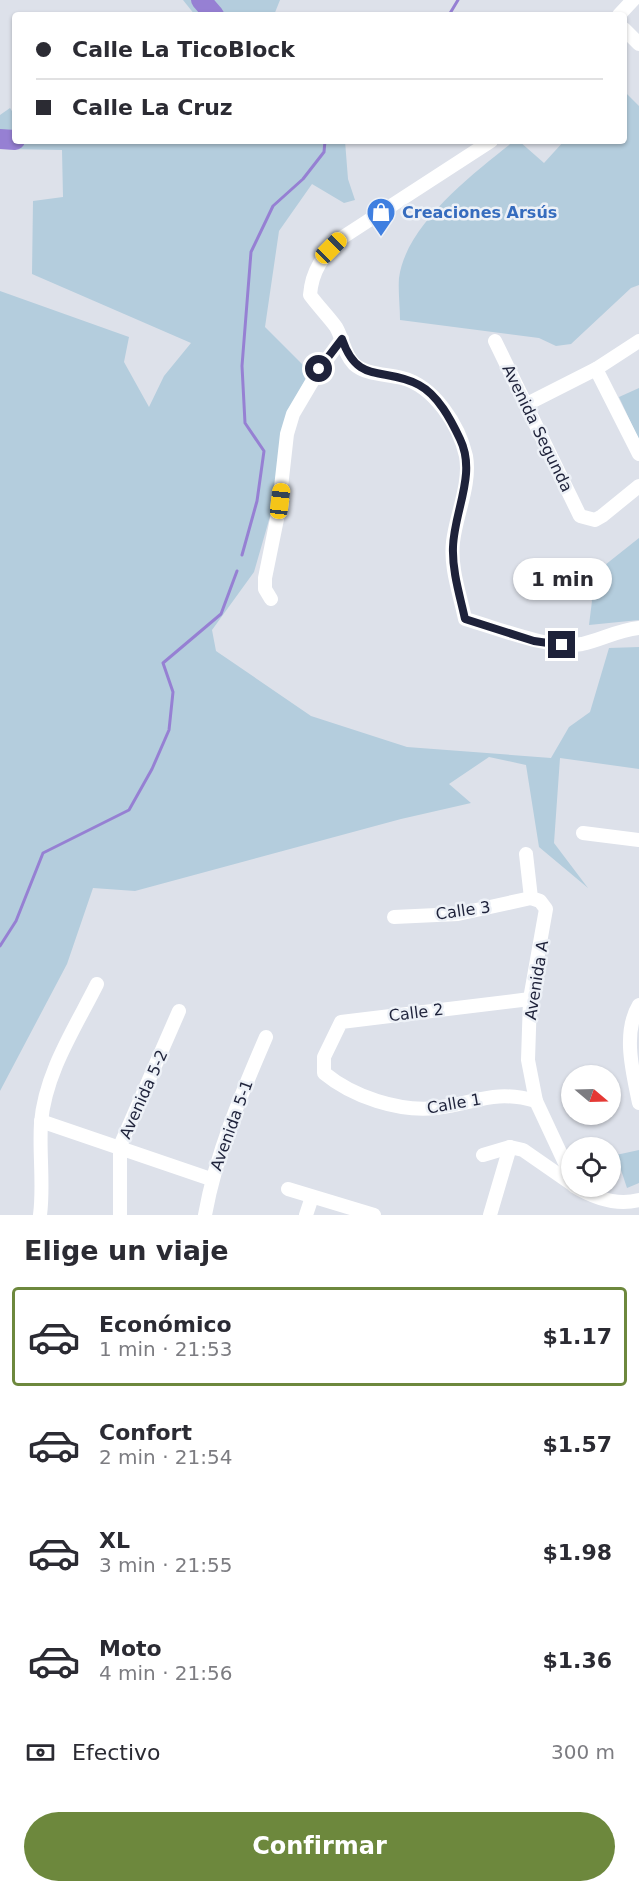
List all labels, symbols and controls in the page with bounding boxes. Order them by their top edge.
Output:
text: Calle La TicoBlock [72,37,295,62]
text: Calle La Cruz [72,95,233,120]
shop icon: Creaciones Arsús [365,196,397,238]
place label: Creaciones Arsús [402,203,557,222]
car [312,229,350,267]
route start [305,355,332,382]
street label: Avenida Segunda [498,361,577,495]
car [269,482,291,520]
callout: 1 min [512,558,612,600]
text: 1 min [531,567,594,591]
route end [548,631,575,658]
street label: Calle 3 [435,897,492,924]
street label: Avenida A [521,939,552,1021]
street label: Calle 2 [388,1000,445,1025]
street label: Avenida 5-2 [115,1047,171,1142]
north arrow [561,1065,621,1125]
map controls [561,1065,621,1197]
street label: Avenida 5-1 [206,1077,257,1173]
street label: Calle 1 [425,1089,483,1118]
button: locate [561,1137,621,1197]
text: Elige un viaje [24,1235,228,1266]
icon: car [27,1310,81,1364]
text: Económico [99,1312,232,1337]
text: $1.17 [542,1324,612,1349]
text: 1 min · 21:53 [99,1337,233,1361]
icon: car [27,1418,81,1472]
text: Confort [99,1420,192,1445]
text: $1.57 [542,1432,612,1457]
text: 2 min · 21:54 [99,1445,233,1469]
icon: car [27,1526,81,1580]
text: XL [99,1528,130,1553]
text: $1.98 [542,1540,612,1565]
text: 3 min · 21:55 [99,1553,233,1577]
icon: car [27,1634,81,1688]
text: Moto [99,1636,162,1661]
text: $1.36 [542,1648,612,1673]
text: 4 min · 21:56 [99,1661,233,1685]
icon: cash [24,1736,57,1769]
text: Efectivo [72,1740,161,1765]
text: 300 m [551,1740,615,1764]
button: Confirmar [24,1812,615,1881]

